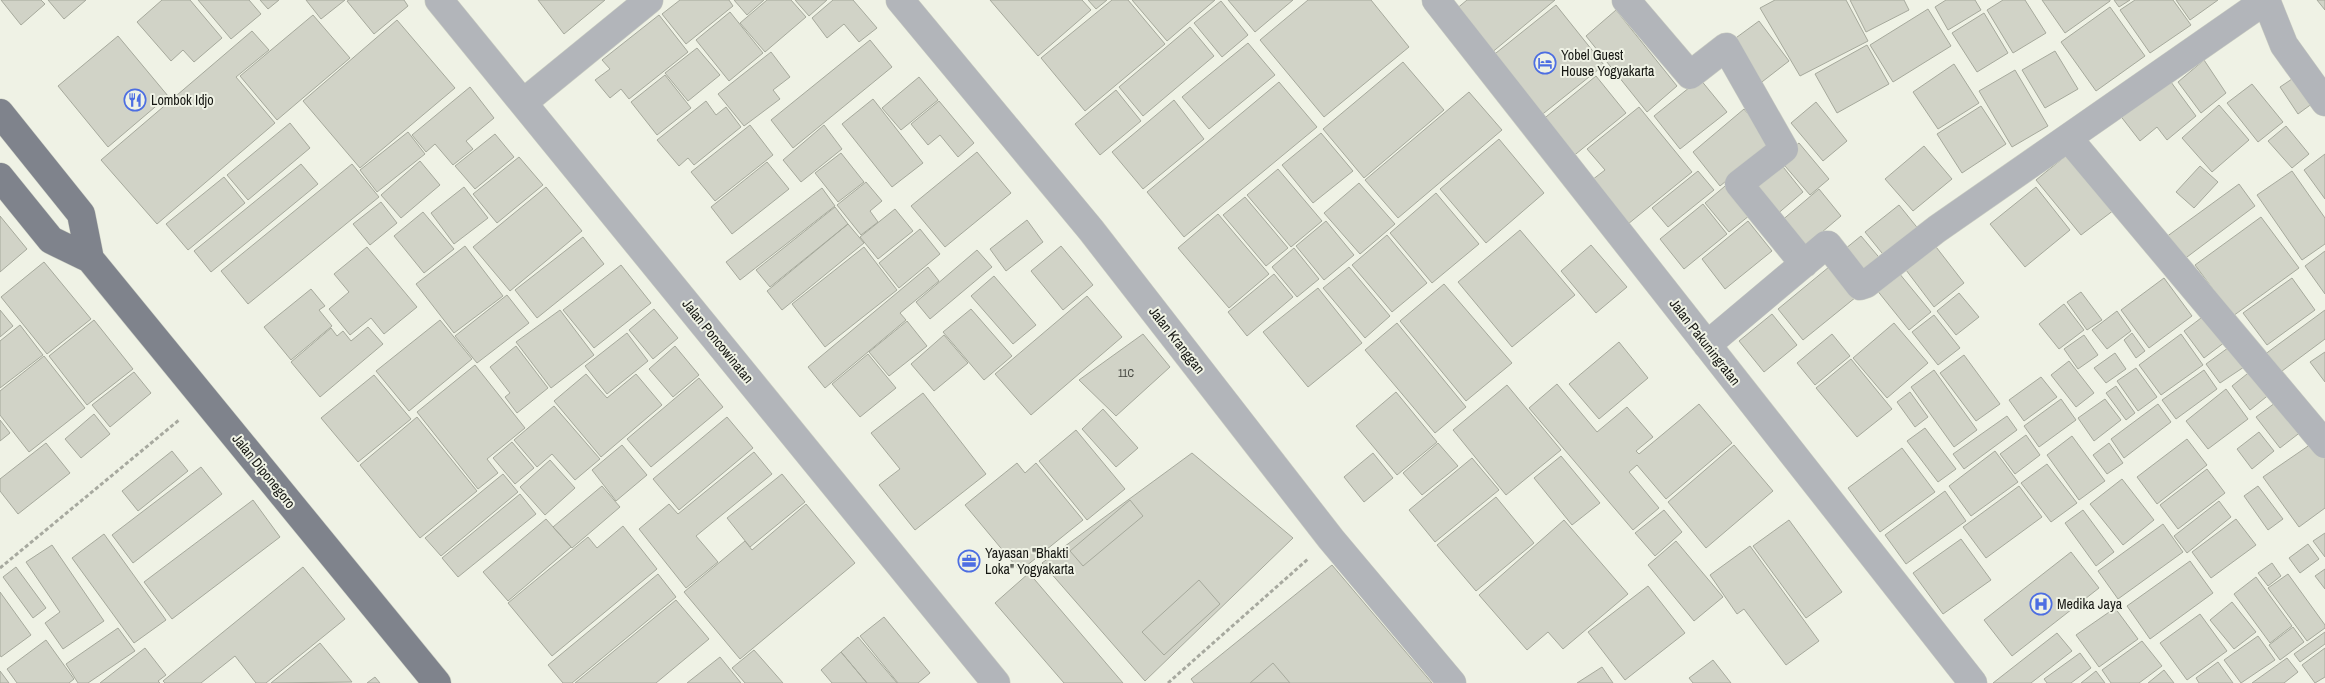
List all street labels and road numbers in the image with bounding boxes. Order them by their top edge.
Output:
street label: Jalan Poncowinatan [678,295,758,387]
street label: Jalan Pakuningratan [1665,295,1745,389]
street label: Jalan Kranggan [1145,303,1209,377]
street label: Jalan Diponegoro [228,430,300,512]

